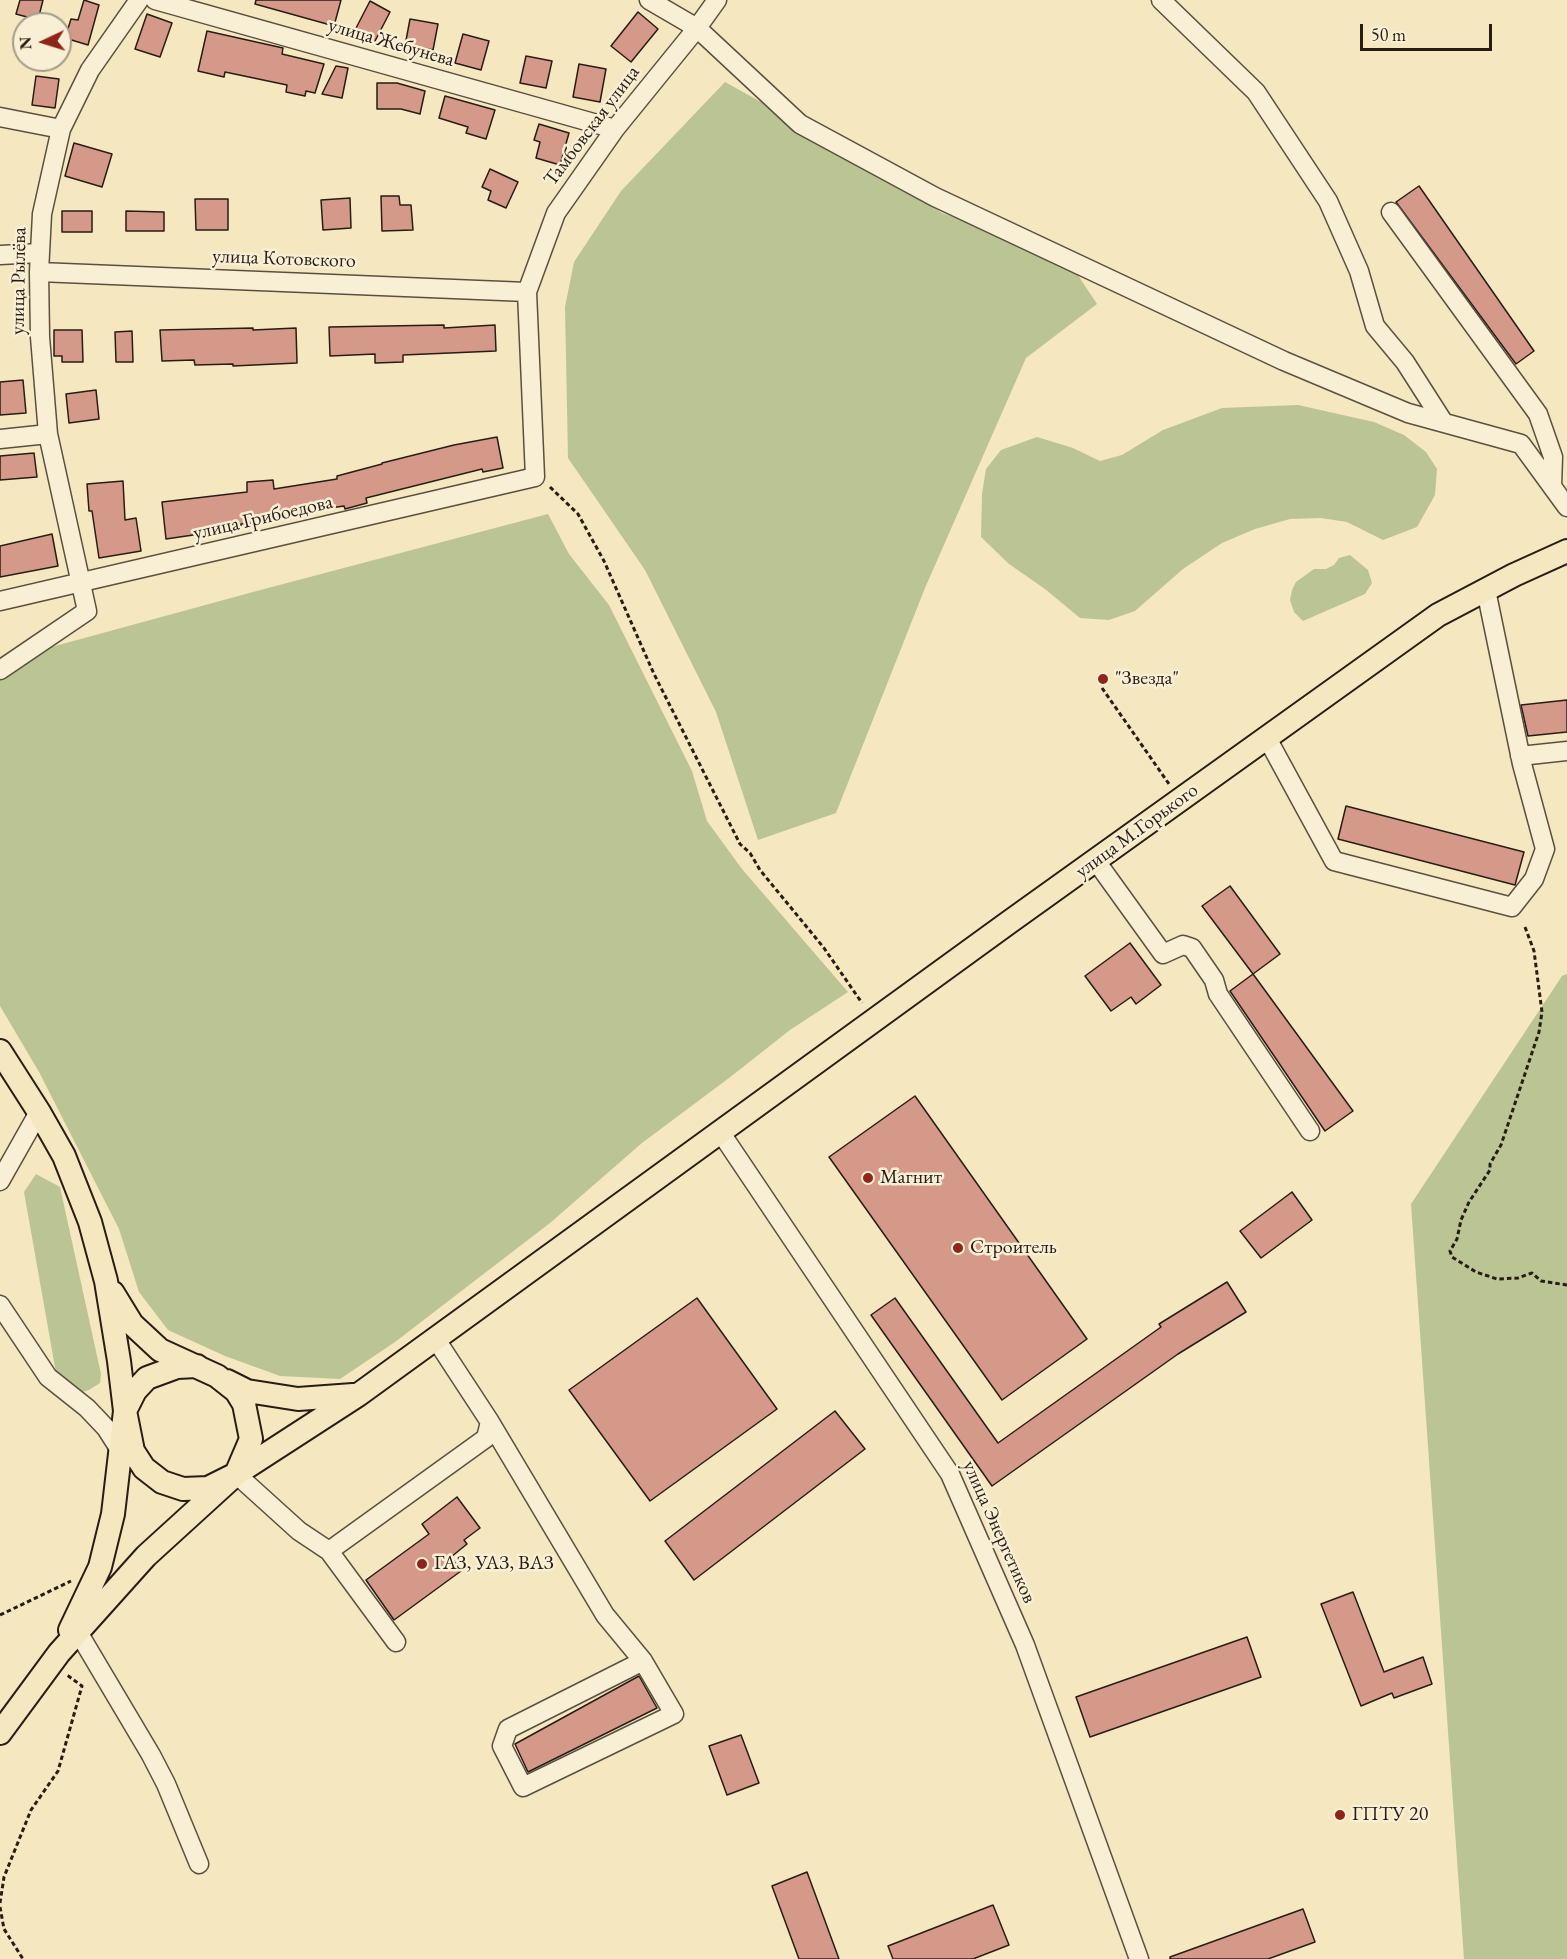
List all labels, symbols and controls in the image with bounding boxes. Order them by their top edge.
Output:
north arrow [12,12,72,72]
scale bar [1363,12,1495,50]
street label: улица Жебунева [325,14,457,72]
text: 50 m [1371,23,1406,46]
text: N [15,36,36,50]
street label: Тамбовская улица [539,61,645,191]
street label: улица Рылёва [6,227,32,335]
street label: улица Котовского [212,244,356,274]
street label: улица Грибоедова [191,490,335,546]
place label: "Звезда" [1115,667,1179,691]
marker: "Звезда" [1096,672,1110,686]
street label: улица М.Горького [1071,778,1203,884]
place label: Магнит [880,1166,942,1190]
marker: Магнит [861,1171,875,1185]
place label: Строитель [970,1236,1057,1260]
marker: Строитель [951,1241,965,1255]
street label: улица Энергетиков [957,1457,1041,1607]
place label: ГАЗ, УАЗ, ВАЗ [434,1552,554,1576]
marker: ГАЗ, УАЗ, ВАЗ [415,1557,429,1571]
place label: ГПТУ 20 [1352,1803,1428,1827]
marker: ГПТУ 20 [1333,1808,1347,1822]

